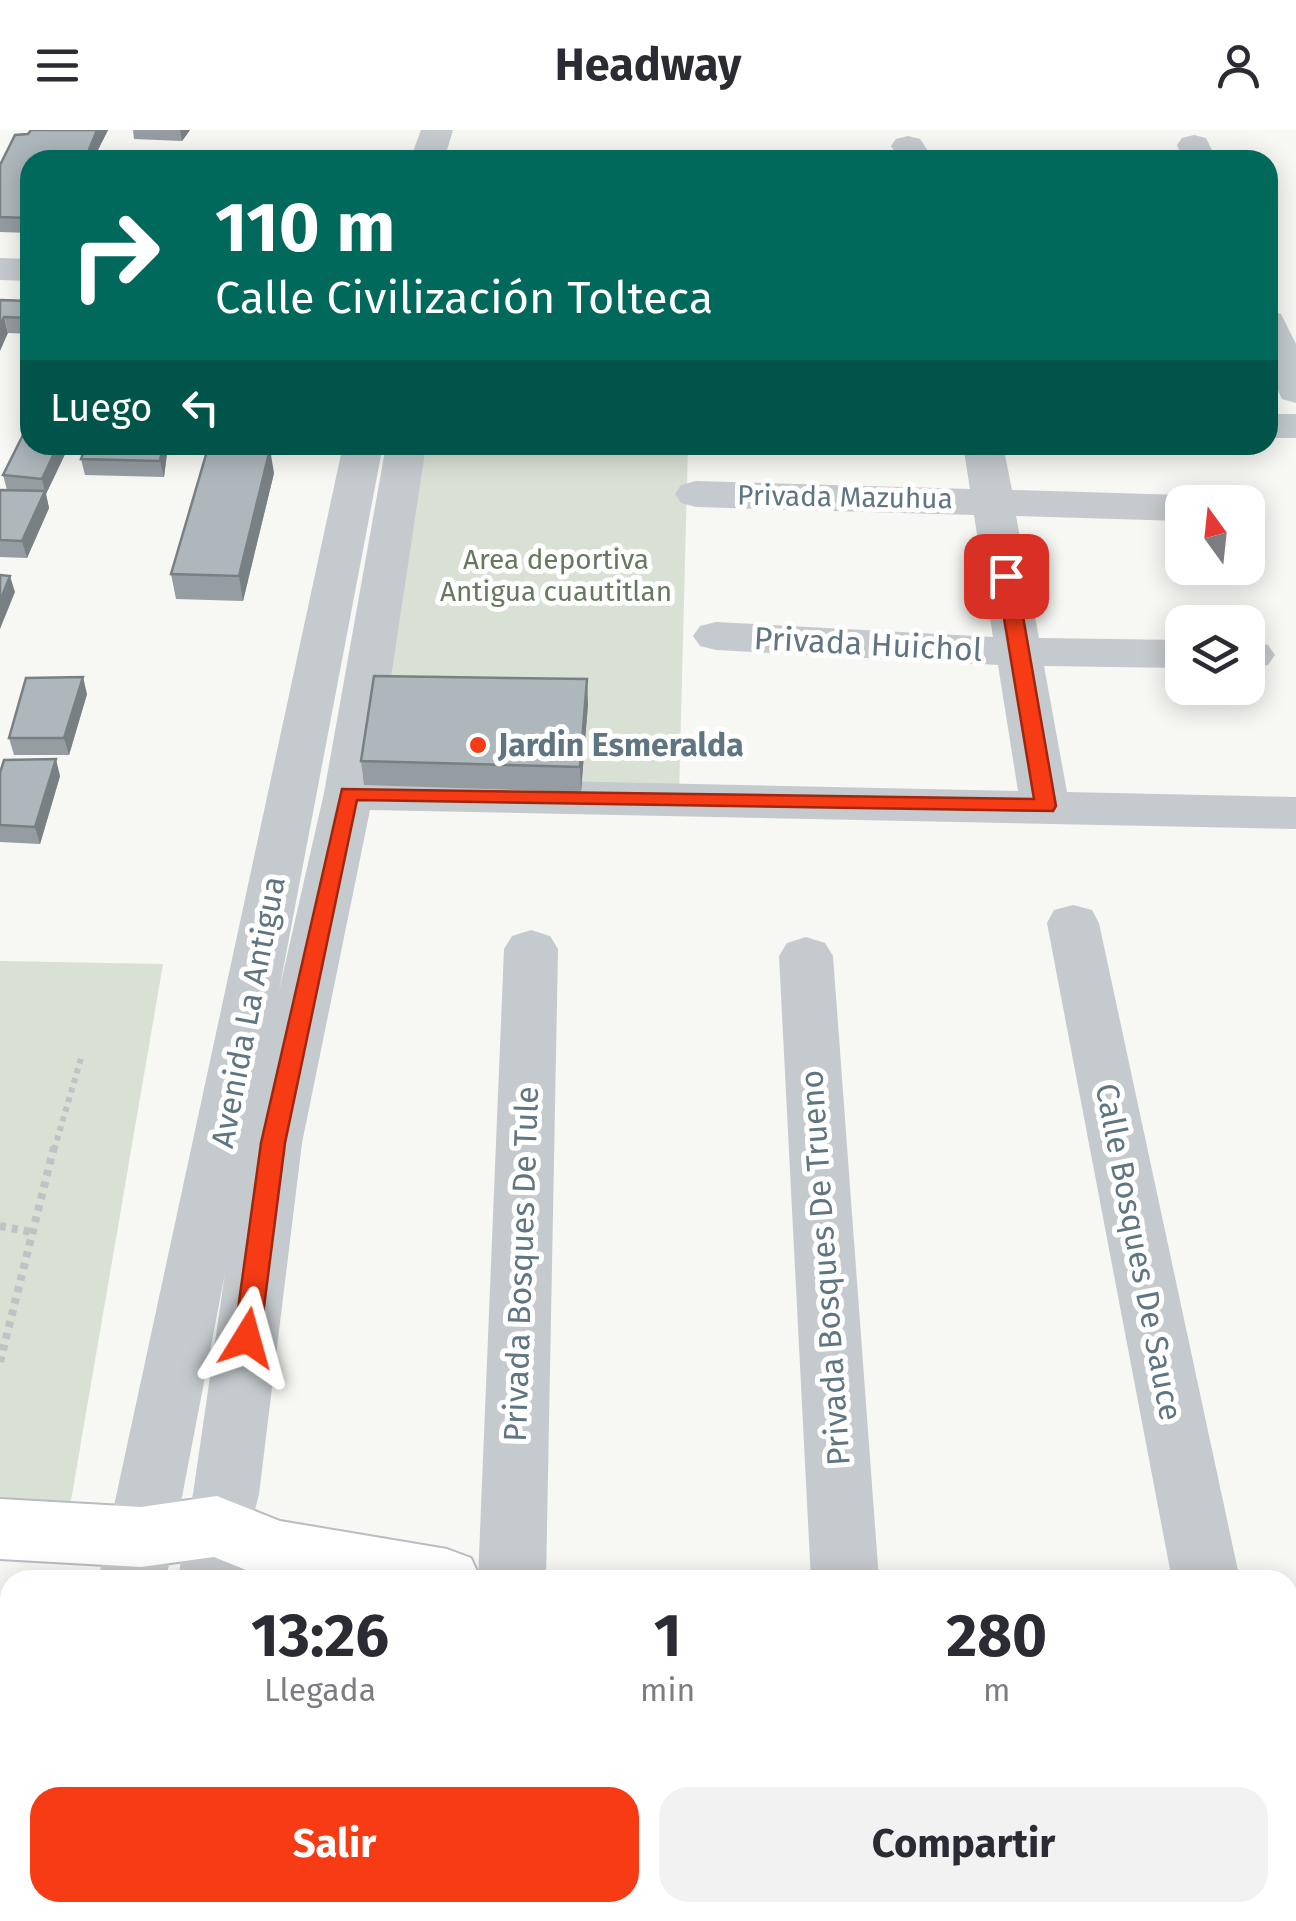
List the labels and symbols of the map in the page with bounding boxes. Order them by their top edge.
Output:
street label: Privada Mazuhua [737,479,953,515]
north arrow [1165,485,1265,585]
pin [964,534,1049,619]
park label: Area deportiva Antigua cuautitlan [440,543,672,608]
street label: Privada Huichol [753,619,983,669]
place label: Jardin Esmeralda [497,726,744,764]
marker: Jardin Esmeralda [467,734,489,756]
street label: Avenida La Antigua [203,873,293,1151]
street label: Privada Bosques De Trueno [792,1069,858,1467]
street label: Calle Bosques De Sauce [1088,1080,1190,1424]
street label: Privada Bosques De Tule [496,1086,546,1442]
position arrow [195,1286,299,1390]

